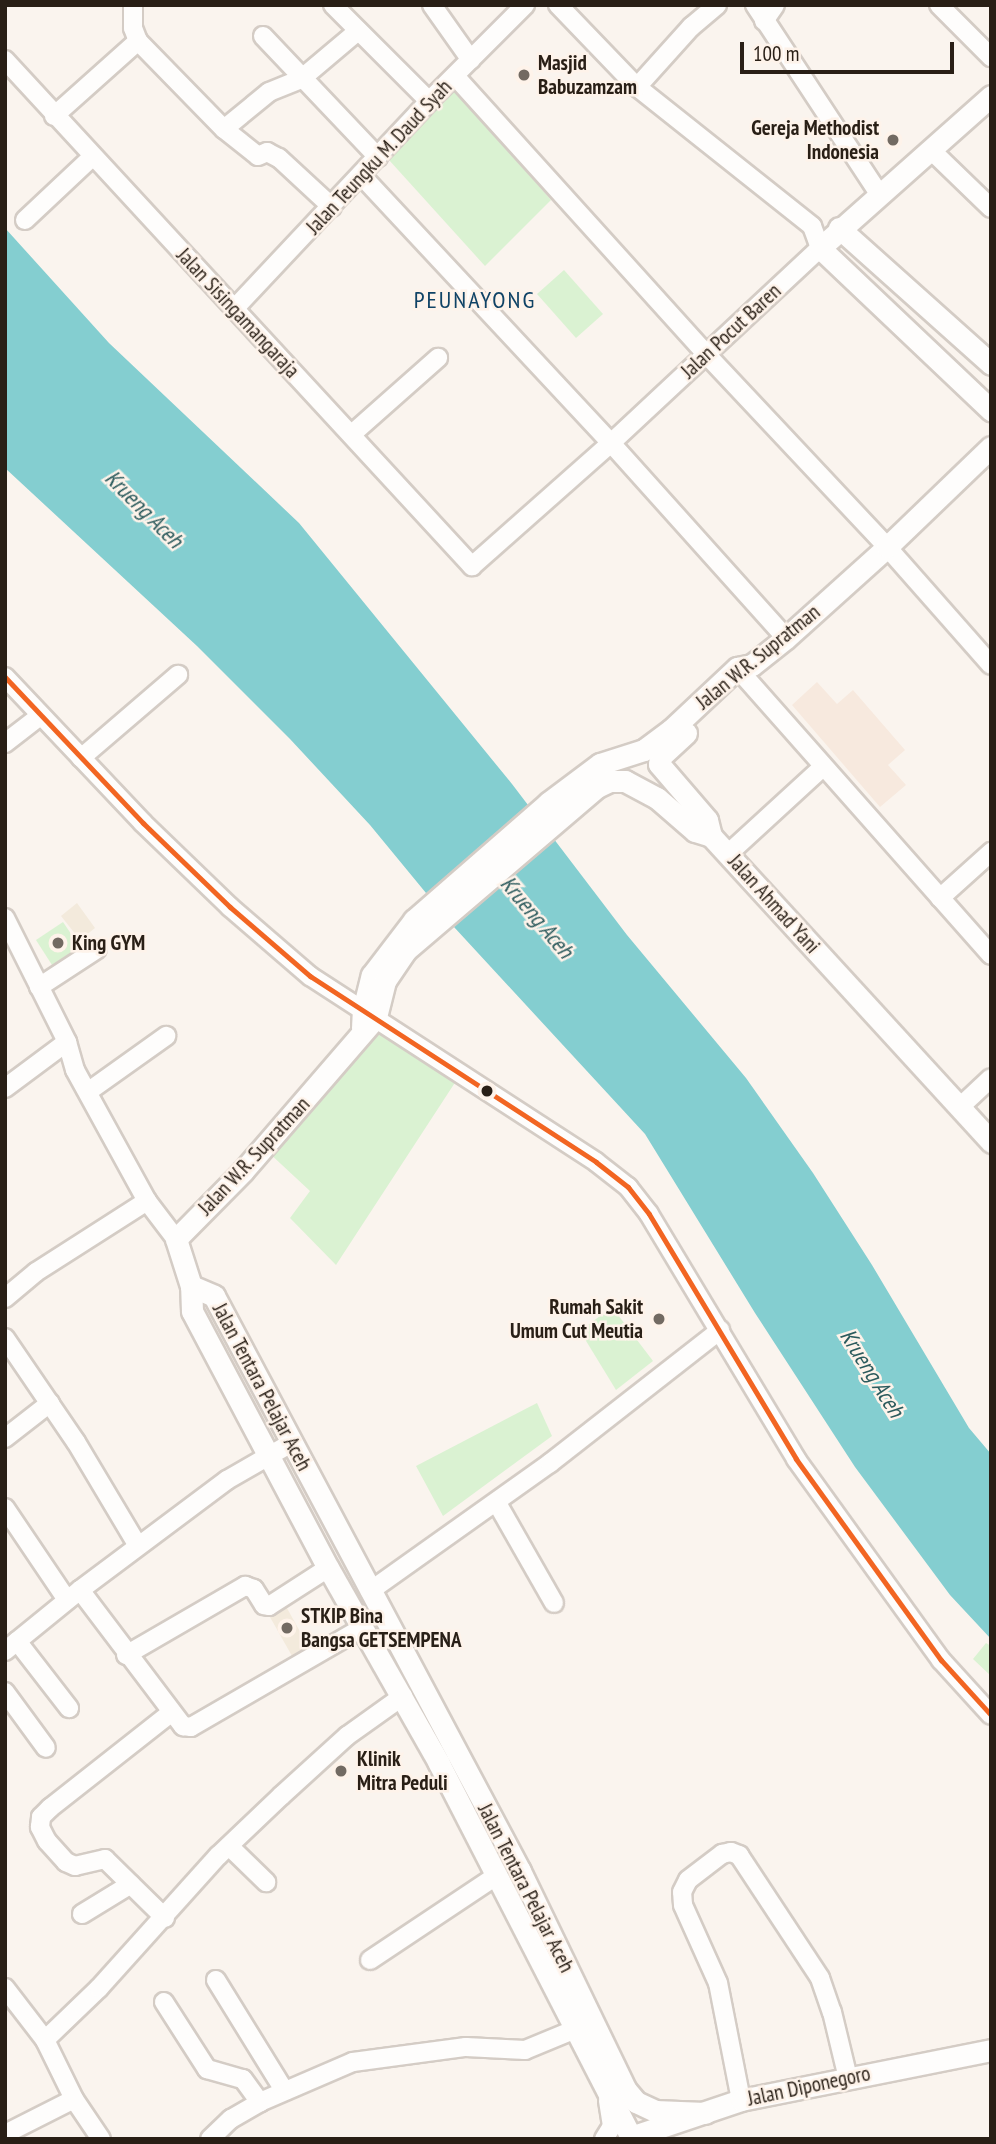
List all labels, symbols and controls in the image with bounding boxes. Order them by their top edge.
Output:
scale bar [744,28,958,72]
text: 100 m [753,40,799,67]
place label: Masjid Babuzamzam [538,50,637,100]
marker: Masjid Babuzamzam [516,67,532,83]
street label: Jalan Teungku M. Daud Syah [300,74,458,240]
place label: Gereja Methodist Indonesia [751,115,879,165]
marker: Gereja Methodist Indonesia [885,132,901,148]
street label: Jalan Sisingamangaraja [171,243,305,383]
street label: Jalan Pocut Baren [676,278,786,384]
district label: PEUNAYONG [415,286,535,314]
water label: Krueng Aceh [99,464,189,554]
street label: Jalan W.R. Supratman [690,599,826,715]
street label: Jalan Ahmad Yani [723,849,825,959]
water label: Krueng Aceh [494,870,580,964]
place label: King GYM [72,930,146,956]
marker: King GYM [50,935,66,951]
unlabelled marker [480,1084,494,1098]
street label: Jalan W.R. Supratman [192,1091,316,1221]
place label: Rumah Sakit Umum Cut Meutia [510,1294,643,1344]
street label: Jalan Tentara Pelajar Aceh [207,1299,317,1475]
marker: Rumah Sakit Umum Cut Meutia [649,1309,669,1329]
water label: Krueng Aceh [834,1323,910,1423]
place label: STKIP Bina Bangsa GETSEMPENA [301,1603,462,1653]
marker: STKIP Bina Bangsa GETSEMPENA [279,1620,295,1636]
place label: Klinik Mitra Peduli [357,1746,448,1796]
marker: Klinik Mitra Peduli [331,1761,351,1781]
street label: Jalan Tentara Pelajar Aceh [472,1799,580,1977]
street label: Jalan Diponegoro [745,2061,873,2111]

